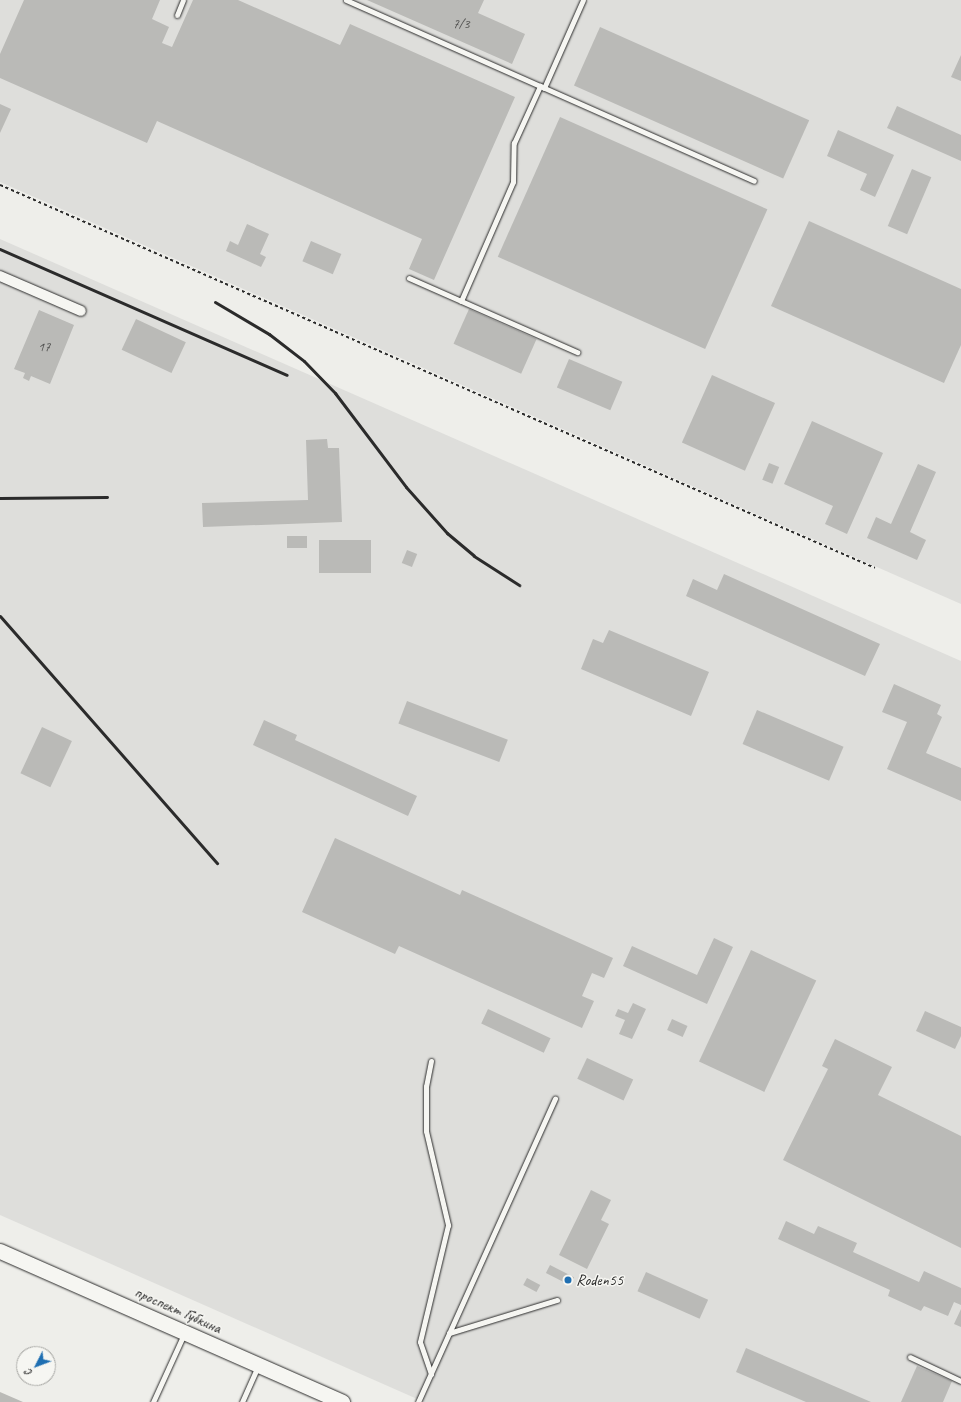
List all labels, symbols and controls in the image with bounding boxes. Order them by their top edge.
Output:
house number: 7/3 [452,16,470,32]
house number: 17 [38,339,50,355]
place label: Roden55 [576,1270,623,1290]
marker: Roden55 [563,1275,573,1285]
street label: проспект Губкина [131,1282,225,1338]
north arrow [16,1346,56,1386]
text: С [21,1367,35,1380]

